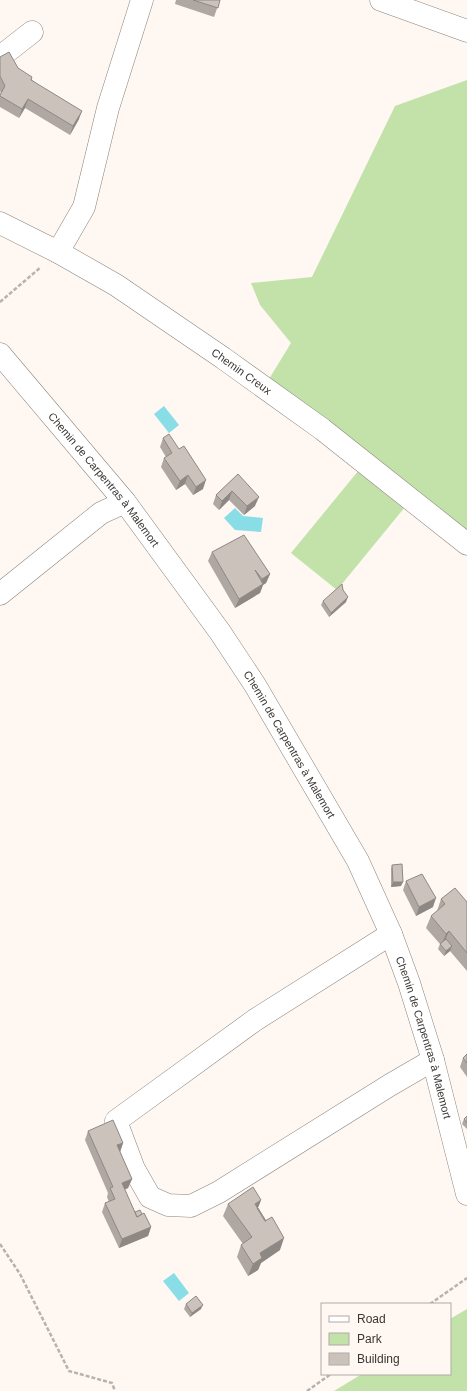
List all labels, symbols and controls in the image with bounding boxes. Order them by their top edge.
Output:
street label: Chemin Creux [209,346,274,397]
street label: Chemin de Carpentras à Malemort [46,410,162,549]
street label: Chemin de Carpentras à Malemort [241,669,338,820]
street label: Chemin de Carpentras à Malemort [394,955,454,1120]
legend [321,1303,451,1375]
text: Road [357,1312,386,1326]
text: Park [357,1332,383,1346]
text: Building [357,1352,400,1366]

